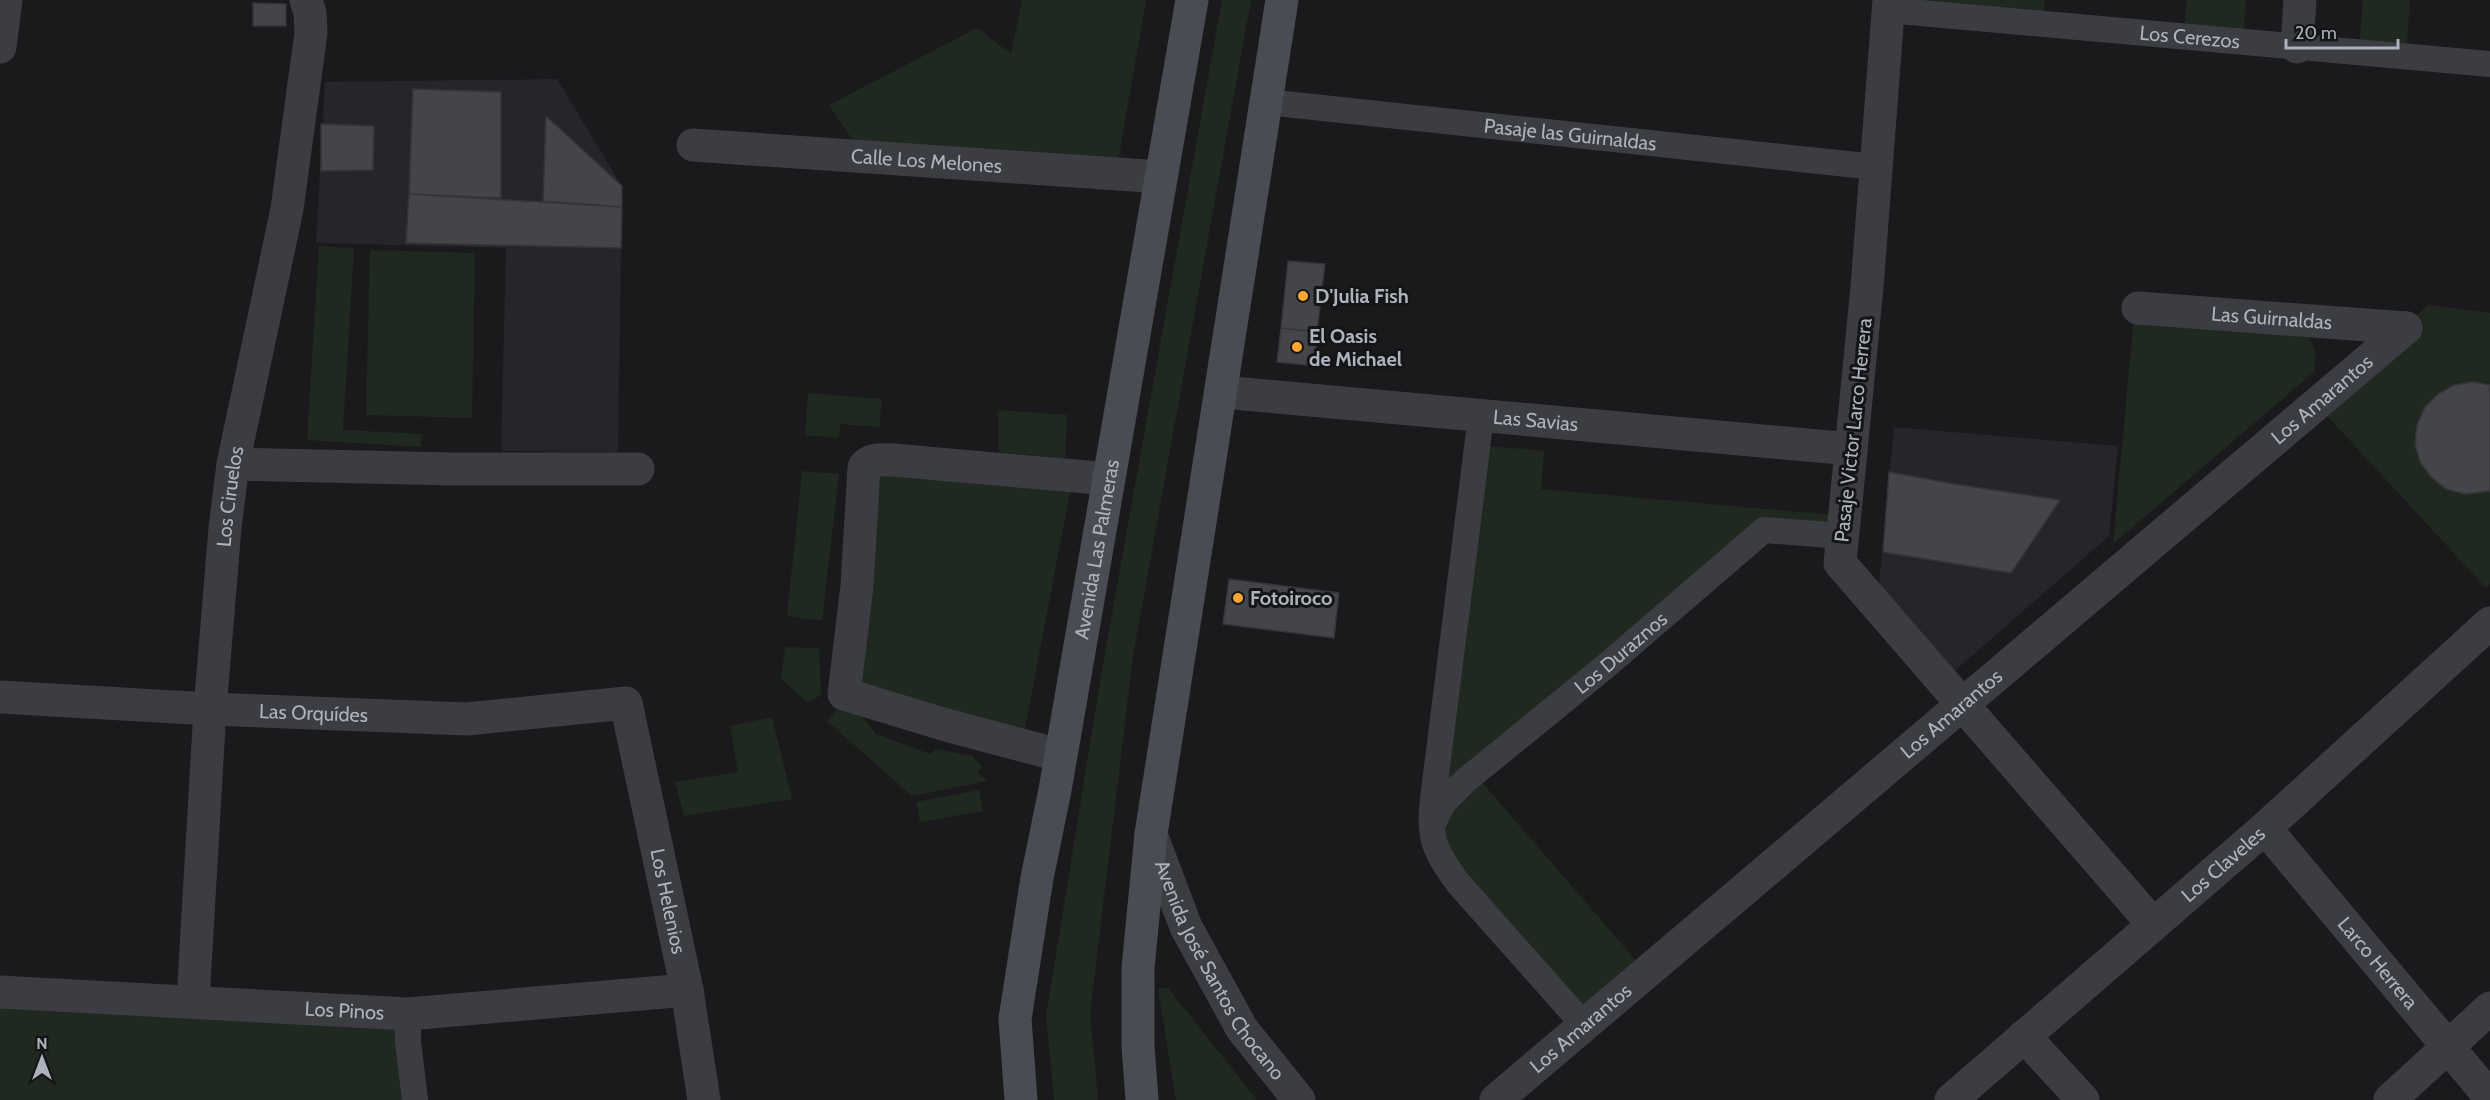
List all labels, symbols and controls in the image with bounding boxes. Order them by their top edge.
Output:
scale bar [2286,12,2398,50]
street label: Los Cerezos [2139,21,2241,54]
text: 20 m [2295,22,2337,44]
street label: Pasaje las Guirnaldas [1483,113,1658,156]
street label: Calle Los Melones [850,144,1003,178]
place label: D'Julia Fish [1315,284,1409,308]
marker: D'Julia Fish [1296,289,1310,303]
street label: Las Guirnaldas [2210,301,2333,334]
street label: Pasaje Victor Larco Herrera [1829,316,1877,543]
place label: El Oasis de Michael [1309,324,1402,371]
marker: El Oasis de Michael [1290,340,1304,354]
street label: Los Amarantos [2266,350,2378,449]
street label: Las Savias [1492,405,1579,436]
street label: Los Ciruelos [211,444,249,548]
street label: Avenida Las Palmeras [1069,458,1124,641]
place label: Fotoiroco [1250,586,1332,610]
marker: Fotoiroco [1231,591,1245,605]
street label: Los Duraznos [1569,607,1672,699]
street label: Los Amarantos [1895,664,2007,764]
street label: Las Orquídes [259,699,369,727]
street label: Los Claveles [2176,822,2270,907]
street label: Los Helenios [645,846,691,956]
street label: Avenida José Santos Chocano [1150,856,1290,1085]
street label: Larco Herrera [2333,912,2424,1014]
street label: Los Amarantos [1525,978,1636,1078]
street label: Los Pinos [304,996,385,1025]
north arrow [12,1028,72,1088]
text: N [36,1034,48,1053]

